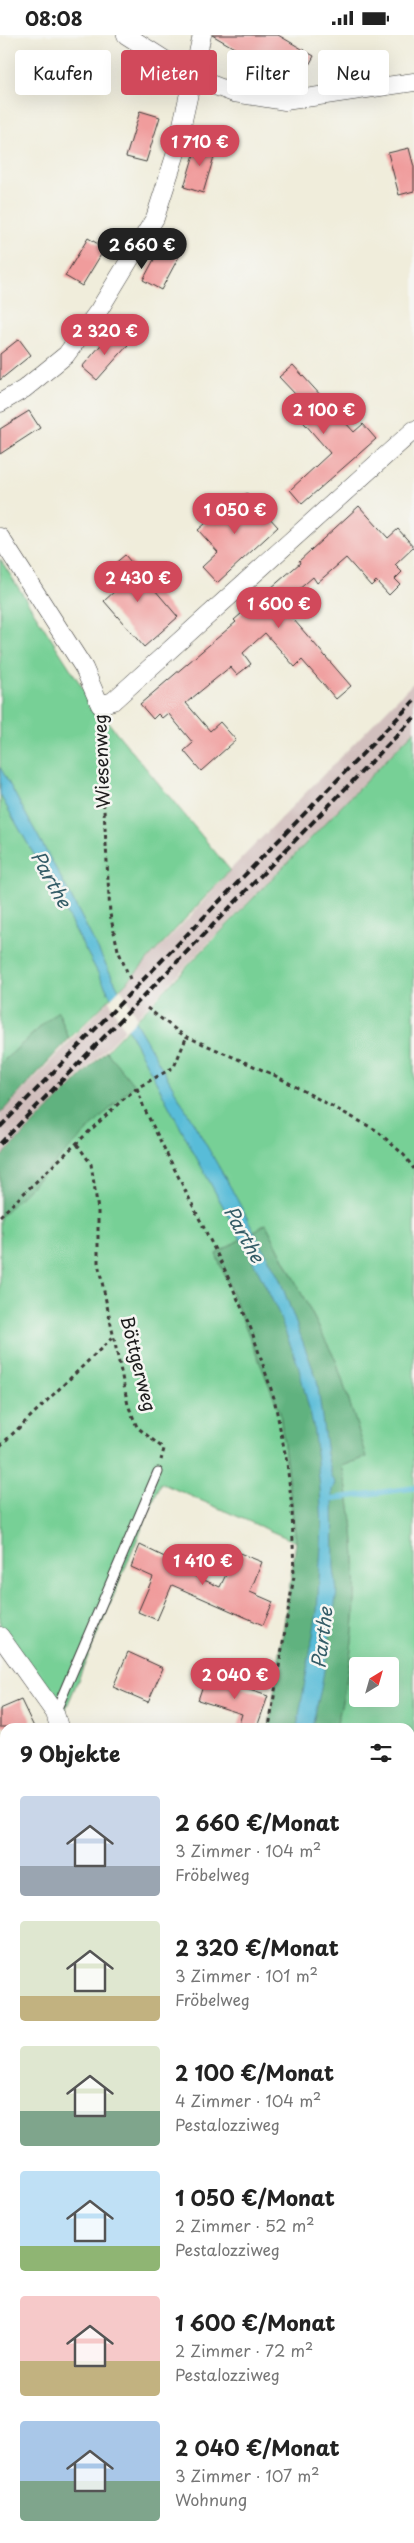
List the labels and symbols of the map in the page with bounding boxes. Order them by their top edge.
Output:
pin: 1 710 € [154,125,246,167]
pin: 2 660 € [96,227,188,270]
pin: 2 320 € [59,313,151,356]
pin: 2 100 € [278,393,370,435]
pin: 1 050 € [189,493,281,535]
pin: 2 430 € [92,561,184,603]
pin: 1 600 € [233,587,325,629]
street label: Wiesenweg [85,713,116,809]
water label: Parthe [25,845,80,913]
water label: Parthe [218,1200,273,1268]
street label: Böttgerweg [115,1313,164,1414]
pin: 1 410 € [157,1543,249,1586]
water label: Parthe [303,1605,339,1670]
pin: 2 040 € [189,1657,281,1700]
north arrow [349,1657,399,1707]

